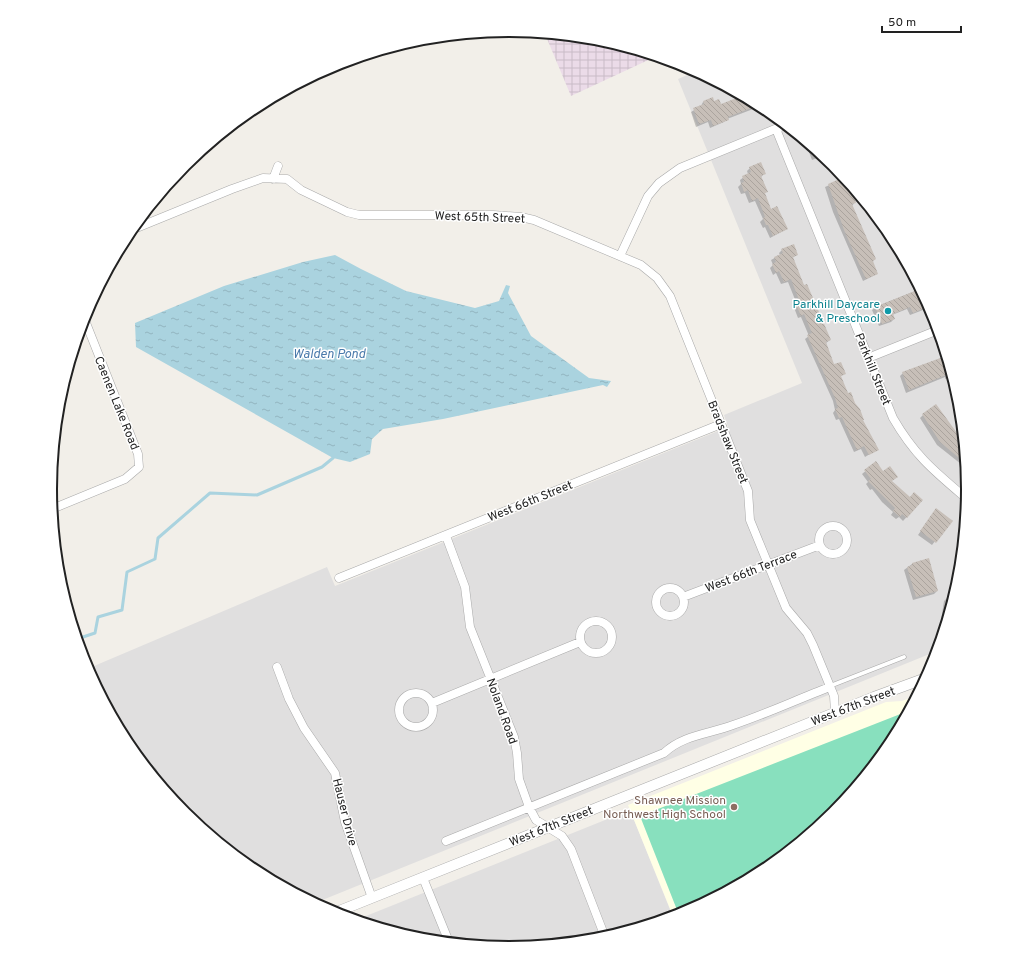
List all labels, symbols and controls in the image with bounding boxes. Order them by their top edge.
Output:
scale bar [882,8,961,34]
text: 50 m [888,15,916,31]
street label: West 65th Street [434,208,526,228]
place label: Parkhill Daycare & Preschool [793,297,880,327]
marker: Parkhill Daycare & Preschool [883,306,893,316]
street label: Parkhill Street [850,331,894,408]
water label: Walden Pond [293,347,366,363]
street label: Caenen Lake Road [90,354,142,453]
street label: Bradshaw Street [703,398,751,486]
street label: West 66th Street [486,478,575,526]
street label: West 66th Terrace [703,547,800,597]
street label: Noland Road [482,676,520,747]
street label: West 67th Street [809,684,898,730]
street label: Hauser Drive [328,777,360,848]
place label: Shawnee Mission Northwest High School [603,793,726,823]
marker: Shawnee Mission Northwest High School [729,802,739,812]
street label: West 67th Street [507,803,596,851]

